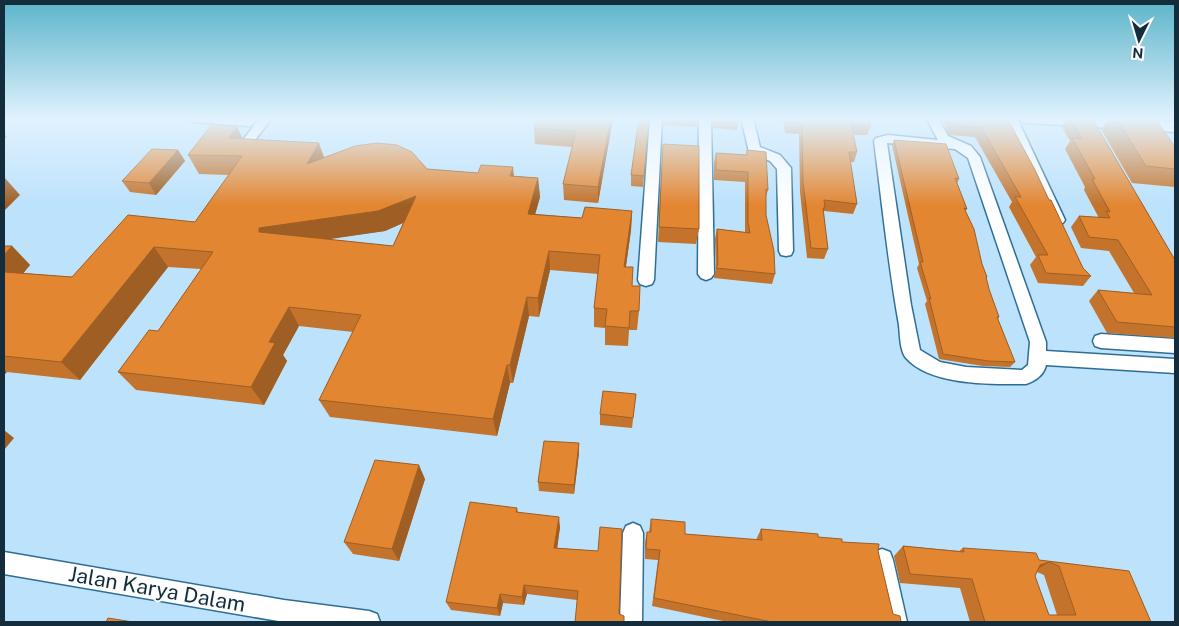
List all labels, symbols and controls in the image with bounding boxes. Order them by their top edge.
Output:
north arrow [1114,15,1164,65]
text: N [1132,45,1144,61]
street label: Jalan Karya Dalam [67,561,247,617]

